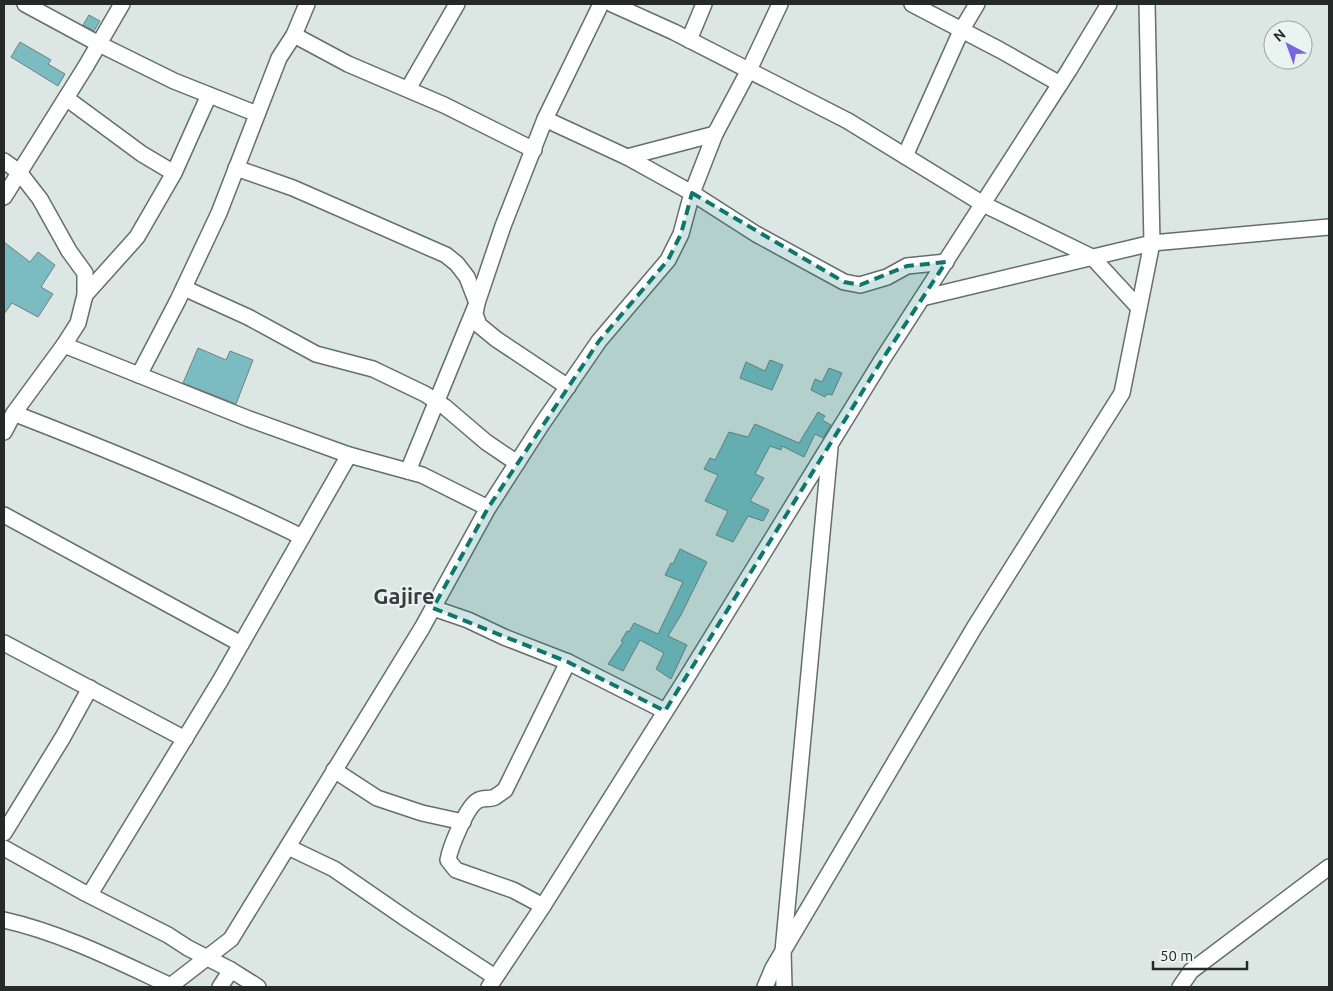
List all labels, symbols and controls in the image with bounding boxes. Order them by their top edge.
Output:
north arrow [1263,20,1313,70]
text: N [1270,26,1289,45]
district label: Gajire [373,583,435,608]
scale bar [1153,938,1247,970]
text: 50 m [1160,947,1193,964]

